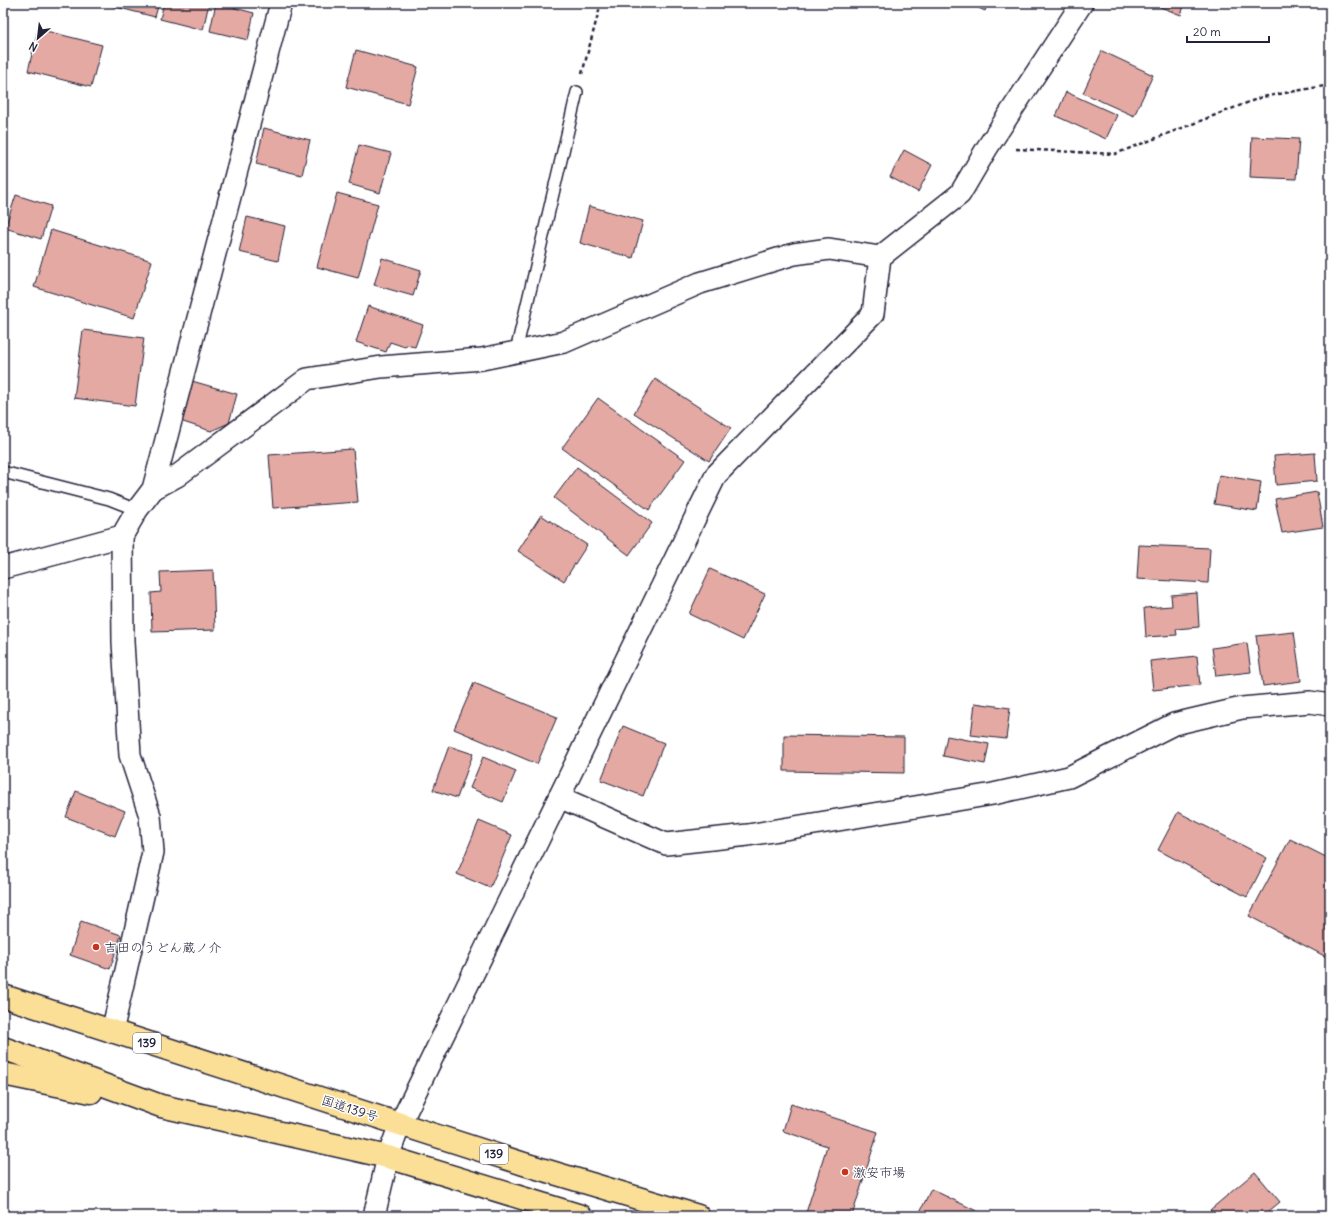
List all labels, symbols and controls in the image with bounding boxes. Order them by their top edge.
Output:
north arrow [18,18,58,58]
scale bar [1187,18,1269,44]
text: 20 m [1193,24,1221,39]
text: N [27,39,40,55]
place label: 吉田のうどん蔵ノ介 [104,939,221,956]
marker: 吉田のうどん蔵ノ介 [91,942,101,952]
road number: 139 [133,1033,161,1053]
street label: 国道139号 [319,1091,381,1126]
road number: 139 [480,1144,508,1164]
place label: 激安市場 [853,1164,905,1181]
marker: 激安市場 [840,1167,850,1177]

